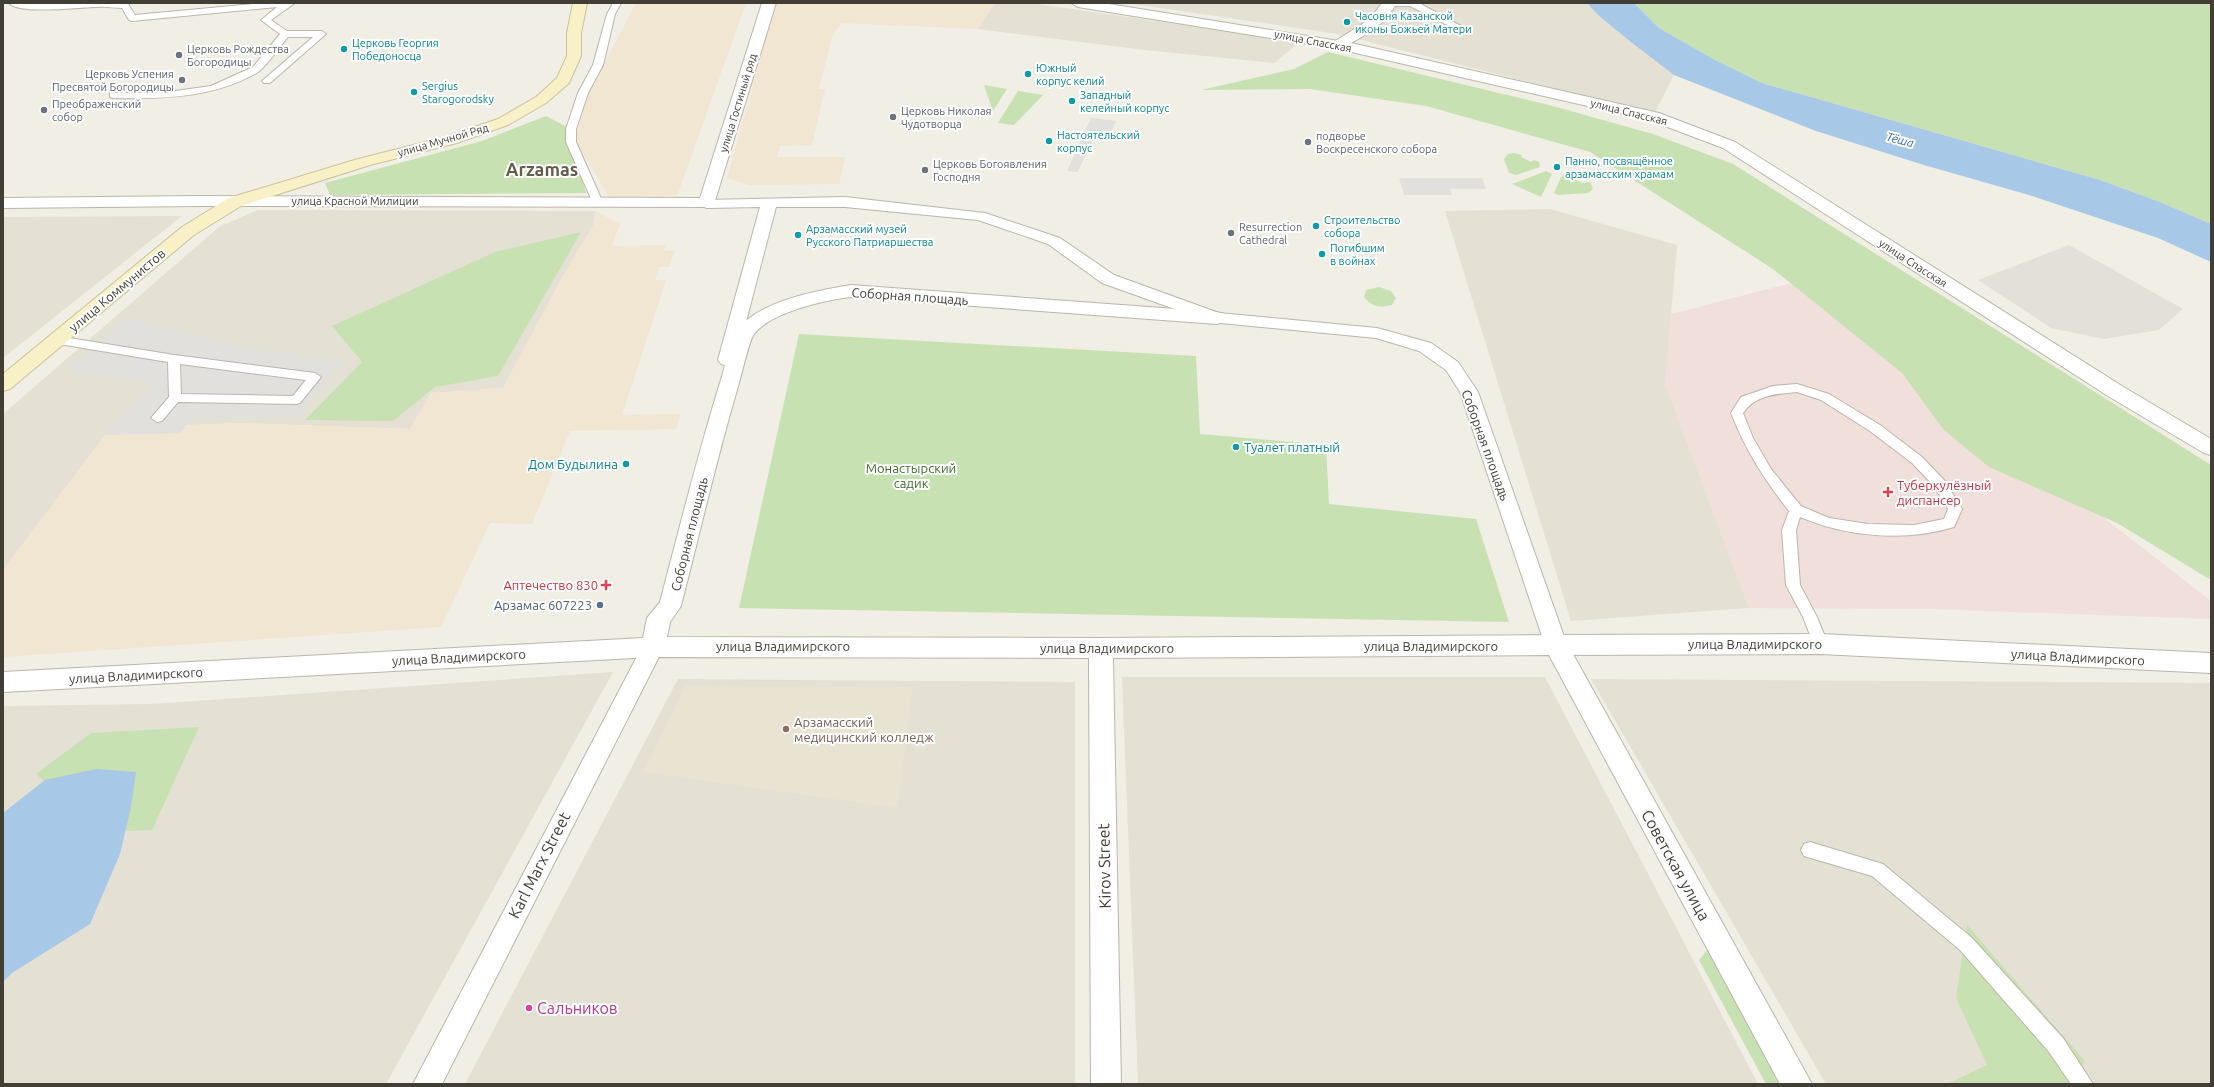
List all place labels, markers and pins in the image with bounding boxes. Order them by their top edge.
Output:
place label: Часовня Казанской иконы Божьей Матери [1355,10,1472,35]
marker: Часовня Казанской иконы Божьей Матери [1342,17,1352,27]
place label: Церковь Георгия Победоносца [352,37,439,62]
place label: Церковь Рождества Богородицы [187,43,289,68]
marker: Церковь Георгия Победоносца [339,44,349,54]
marker: Церковь Рождества Богородицы [174,50,184,60]
place label: Южный корпус келий [1036,62,1105,87]
place label: Церковь Успения Пресвятой Богородицы [52,68,174,93]
marker: Южный корпус келий [1023,69,1033,79]
marker: Церковь Успения Пресвятой Богородицы [177,75,187,85]
place label: Sergius Starogorodsky [422,80,494,105]
marker: Sergius Starogorodsky [409,87,419,97]
place label: Западный келейный корпус [1080,89,1169,114]
marker: Западный келейный корпус [1067,96,1077,106]
place label: Преображенский собор [52,98,141,123]
marker: Преображенский собор [39,105,49,115]
place label: Церковь Николая Чудотворца [901,105,992,130]
marker: Церковь Николая Чудотворца [888,112,898,122]
place label: Настоятельский корпус [1057,129,1140,154]
place label: подворье Воскресенского собора [1316,130,1437,155]
marker: Настоятельский корпус [1044,136,1054,146]
marker: подворье Воскресенского собора [1303,137,1313,147]
place label: Панно, посвящённое арзамасским храмам [1565,155,1674,180]
place label: Церковь Богоявления Господня [933,158,1047,183]
marker: Панно, посвящённое арзамасским храмам [1552,162,1562,172]
marker: Церковь Богоявления Господня [920,165,930,175]
place label: Строительство собора [1324,214,1401,239]
place label: Resurrection Cathedral [1239,221,1302,246]
marker: Строительство собора [1311,221,1321,231]
place label: Арзамасский музей Русского Патриаршества [806,223,934,248]
marker: Resurrection Cathedral [1226,228,1236,238]
marker: Арзамасский музей Русского Патриаршества [793,230,803,240]
place label: Погибшим в войнах [1330,242,1385,267]
marker: Погибшим в войнах [1317,249,1327,259]
place label: Туалет платный [1244,440,1340,454]
marker: Туалет платный [1231,442,1241,452]
place label: Дом Будылина [528,457,618,471]
marker: Дом Будылина [621,459,631,469]
place label: Туберкулёзный диспансер [1897,478,1992,507]
marker: Туберкулёзный диспансер [1882,486,1894,498]
place label: Аптечество 830 [503,578,598,592]
marker: Аптечество 830 [601,580,611,590]
place label: Арзамас 607223 [494,598,592,612]
marker: Арзамас 607223 [595,600,605,610]
place label: Арзамасский медицинский колледж [794,715,934,744]
marker: Арзамасский медицинский колледж [781,724,791,734]
place label: Сальников [537,999,618,1017]
marker: Сальников [524,1003,534,1013]

